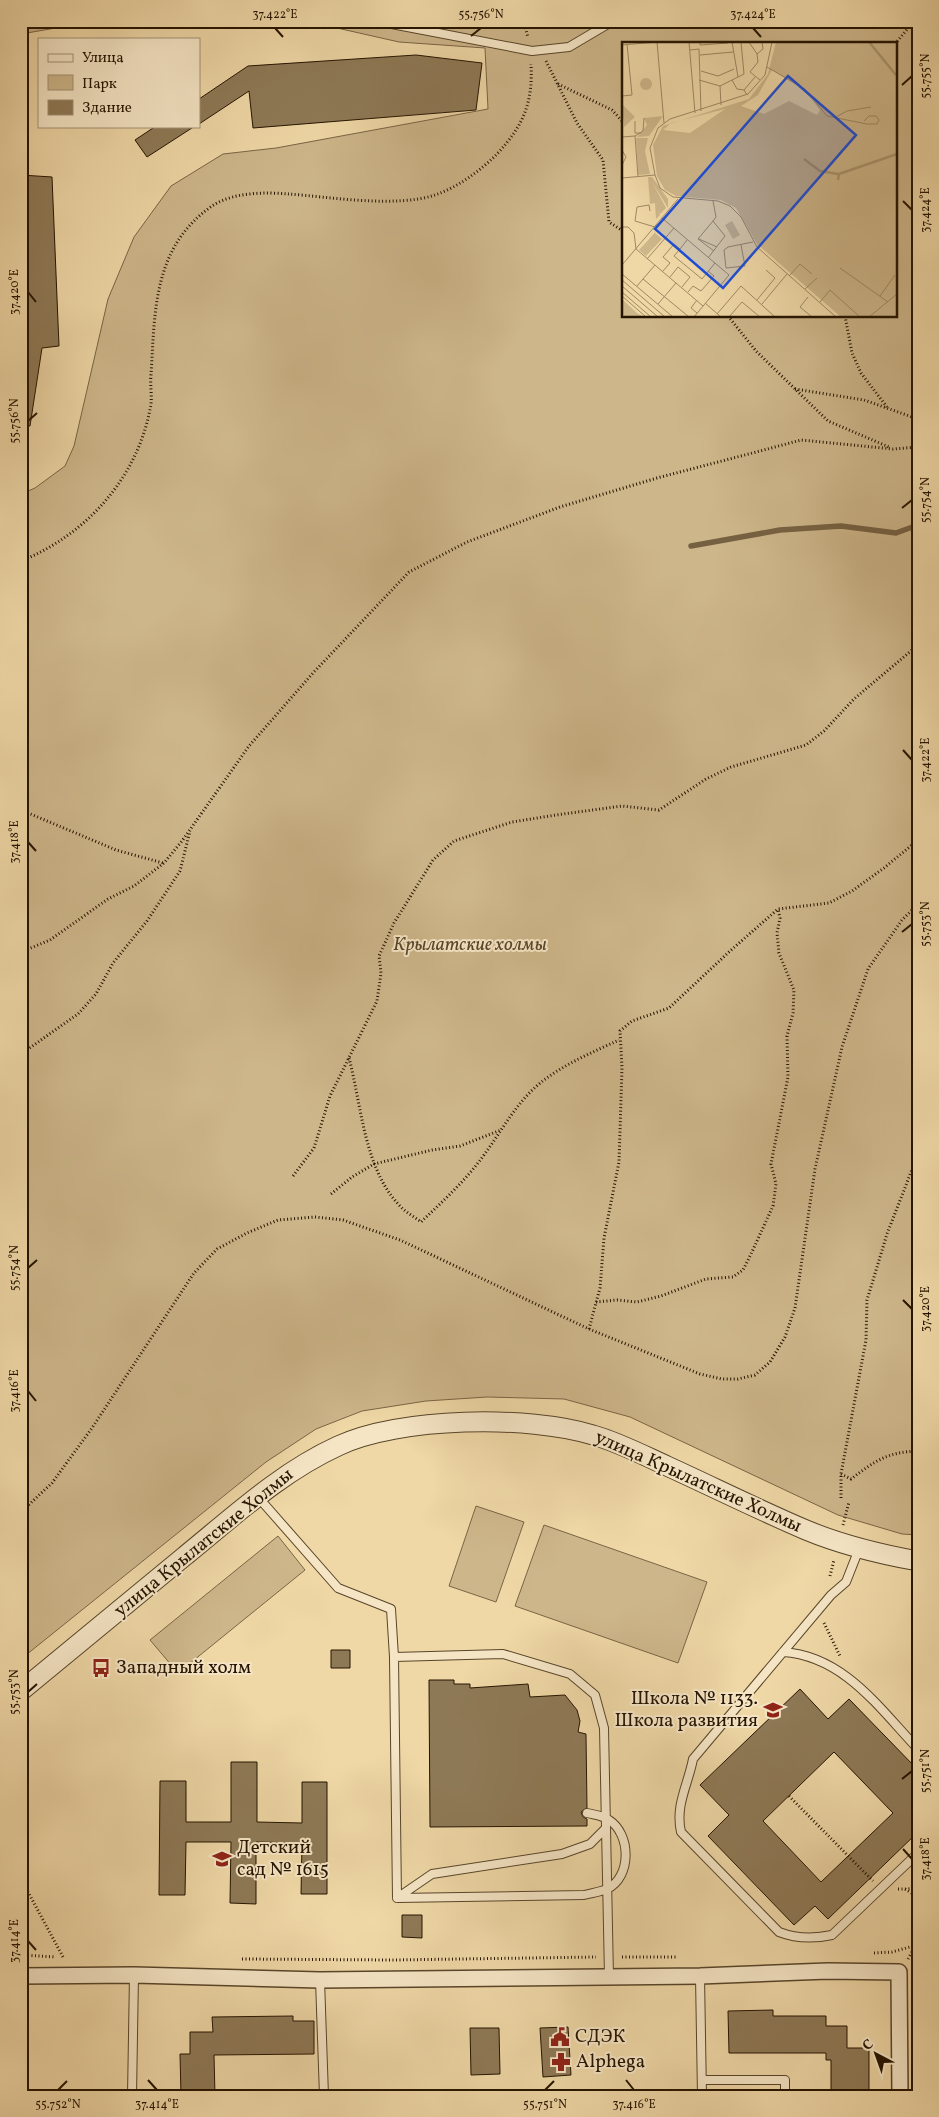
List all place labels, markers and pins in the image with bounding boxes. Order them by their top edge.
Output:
place label: Западный холм [116,1655,251,1681]
bus stop icon: Западный холм [90,1657,112,1679]
place label: Школа № 1133. Школа развития [615,1686,758,1734]
school or university icon: Школа № 1133. Школа развития [762,1699,784,1721]
place label: Детский сад № 1615 [237,1835,329,1883]
school or university icon: Детский сад № 1615 [211,1848,233,1870]
place label: СДЭК [575,2024,625,2050]
public building icon: СДЭК [549,2026,571,2048]
place label: Alphega [576,2049,645,2075]
pharmacy icon: Alphega [550,2051,572,2073]

